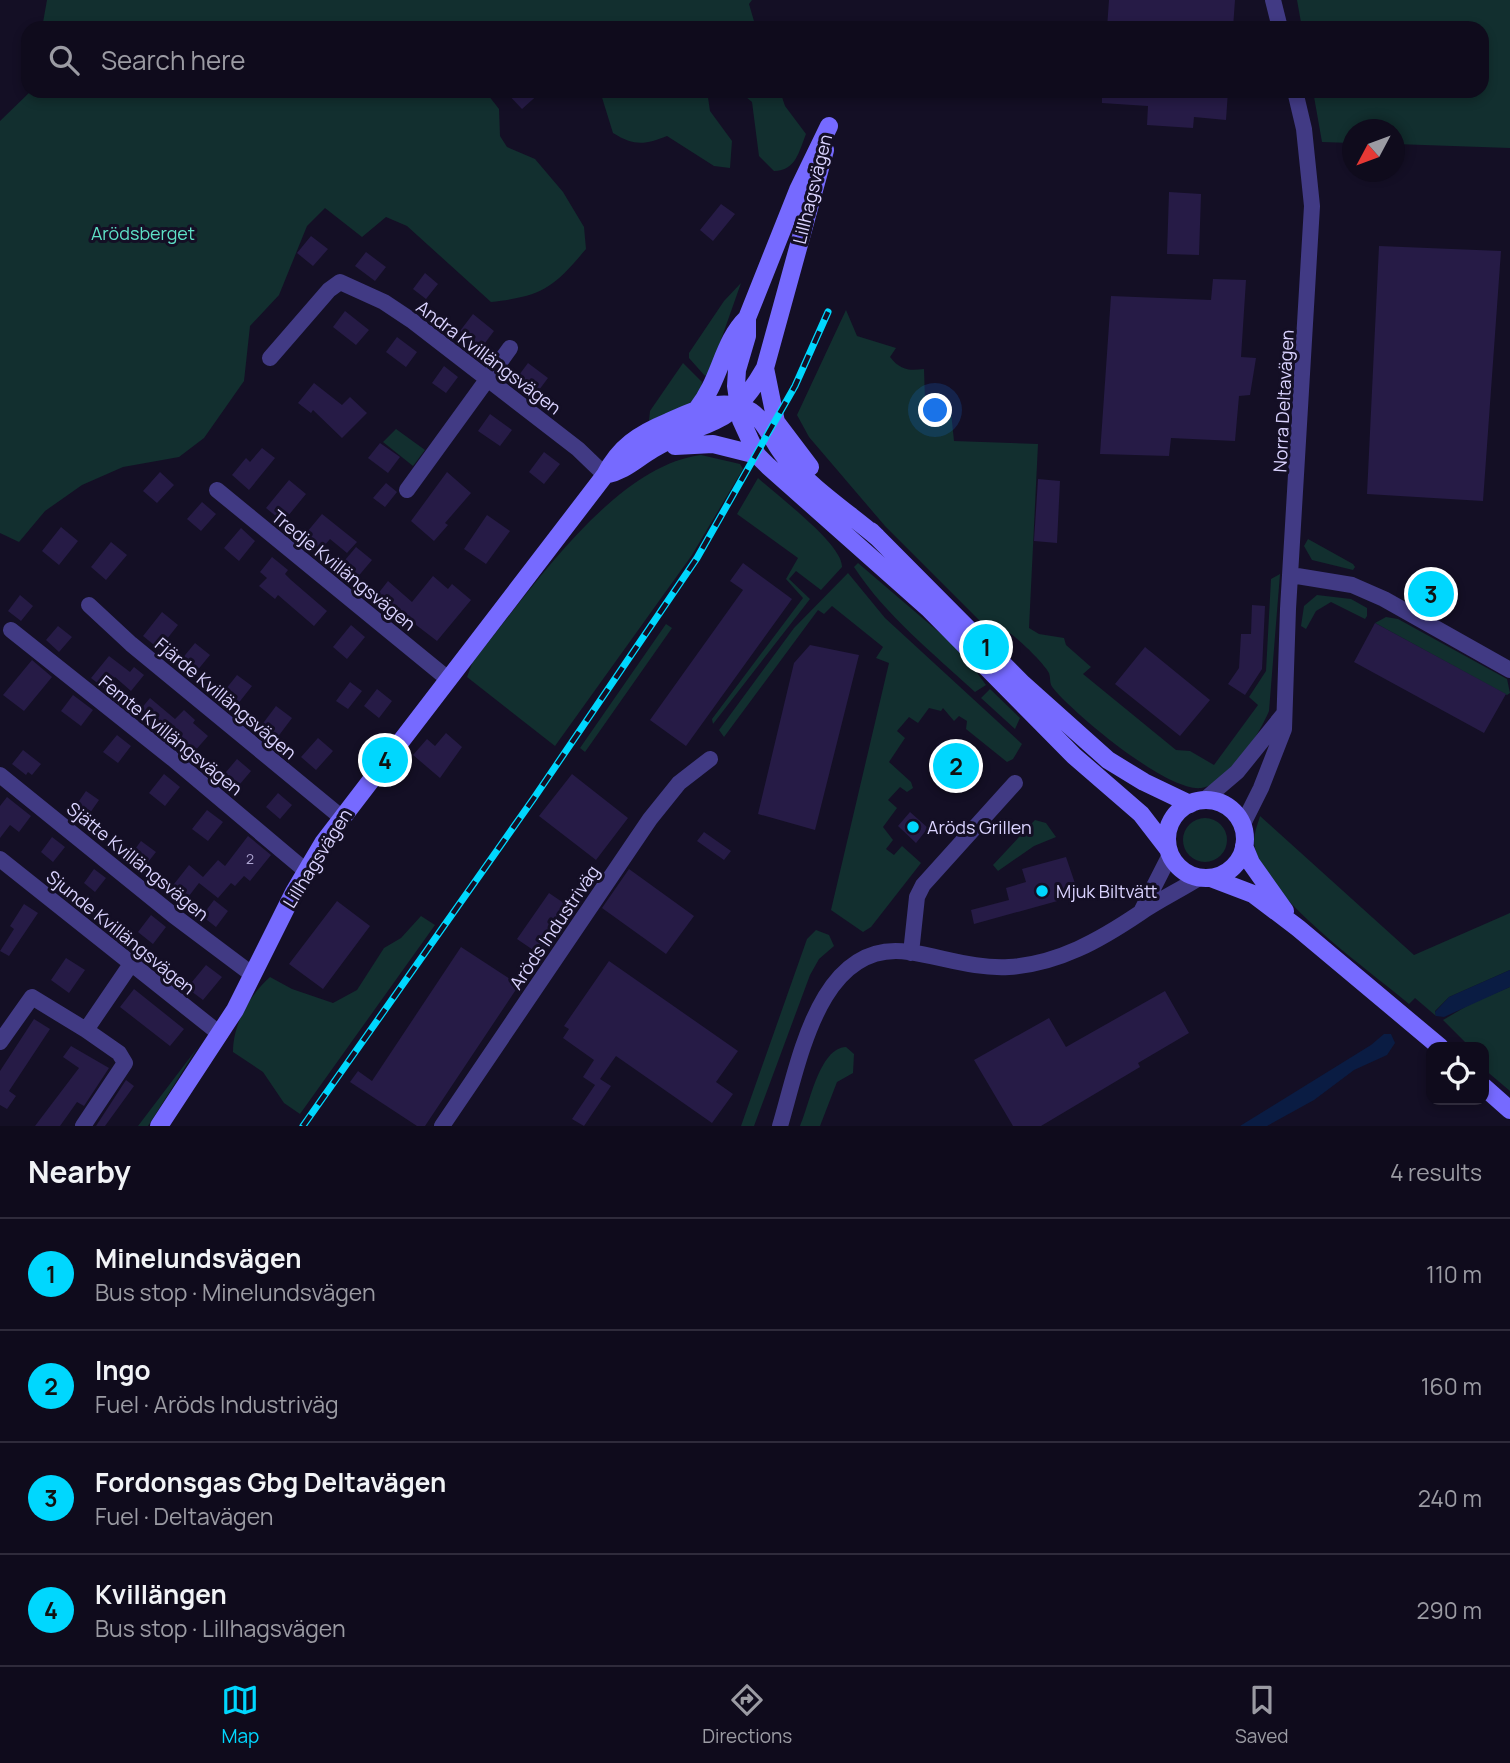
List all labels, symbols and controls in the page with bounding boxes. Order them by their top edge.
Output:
search box [21,21,1489,98]
icon: search [45,41,83,79]
text: Search here [101,42,246,78]
north arrow [1342,119,1405,182]
street label: Lillhagsvägen [787,132,837,246]
park label: Arödsberget [91,221,195,245]
street label: Andra Kvillängsvägen [412,295,566,419]
street label: Norra Deltavägen [1267,329,1299,473]
your location [918,393,952,427]
street label: Tredje Kvillängsvägen [267,504,421,636]
pin: 3 [1408,568,1454,620]
pin: 1 [963,621,1009,673]
street label: Fjärde Kvillängsvägen [150,632,302,764]
street label: Femte Kvillängsvägen [94,670,248,800]
pin: 4 [362,734,408,786]
pin: 2 [933,740,979,792]
street label: Sjätte Kvillängsvägen [62,796,214,926]
street label: Lillhagsvägen [277,804,357,912]
place label: Aröds Grillen [927,815,1032,839]
marker: Aröds Grillen [905,819,921,835]
house number: 2 [246,849,254,868]
street label: Aröds Industriväg [504,860,604,994]
street label: Sjunde Kvillängsvägen [42,865,200,999]
place label: Mjuk Biltvätt [1056,879,1157,903]
marker: Mjuk Biltvätt [1034,883,1050,899]
map controls [1426,1042,1489,1105]
button: locate [1426,1042,1489,1105]
text: Nearby [28,1151,131,1192]
text: 4 results [1390,1156,1482,1188]
text: Minelundsvägen [95,1240,302,1276]
text: 1 [46,1258,56,1290]
text: 110 m [1426,1258,1482,1290]
text: Bus stop · Minelundsvägen [95,1276,376,1308]
text: Ingo [95,1352,151,1388]
text: 2 [44,1370,58,1402]
text: 160 m [1421,1370,1482,1402]
text: Fuel · Aröds Industriväg [95,1388,339,1420]
text: Fordonsgas Gbg Deltavägen [95,1464,446,1500]
text: 3 [44,1482,58,1514]
text: 240 m [1418,1482,1482,1514]
text: Fuel · Deltavägen [95,1500,273,1532]
text: Kvillängen [95,1576,227,1612]
text: 4 [44,1594,58,1626]
text: 290 m [1416,1594,1482,1626]
text: Bus stop · Lillhagsvägen [95,1612,346,1644]
tab: Map [221,1681,259,1749]
tab: Directions [702,1681,792,1749]
tab: Saved [1235,1681,1289,1749]

